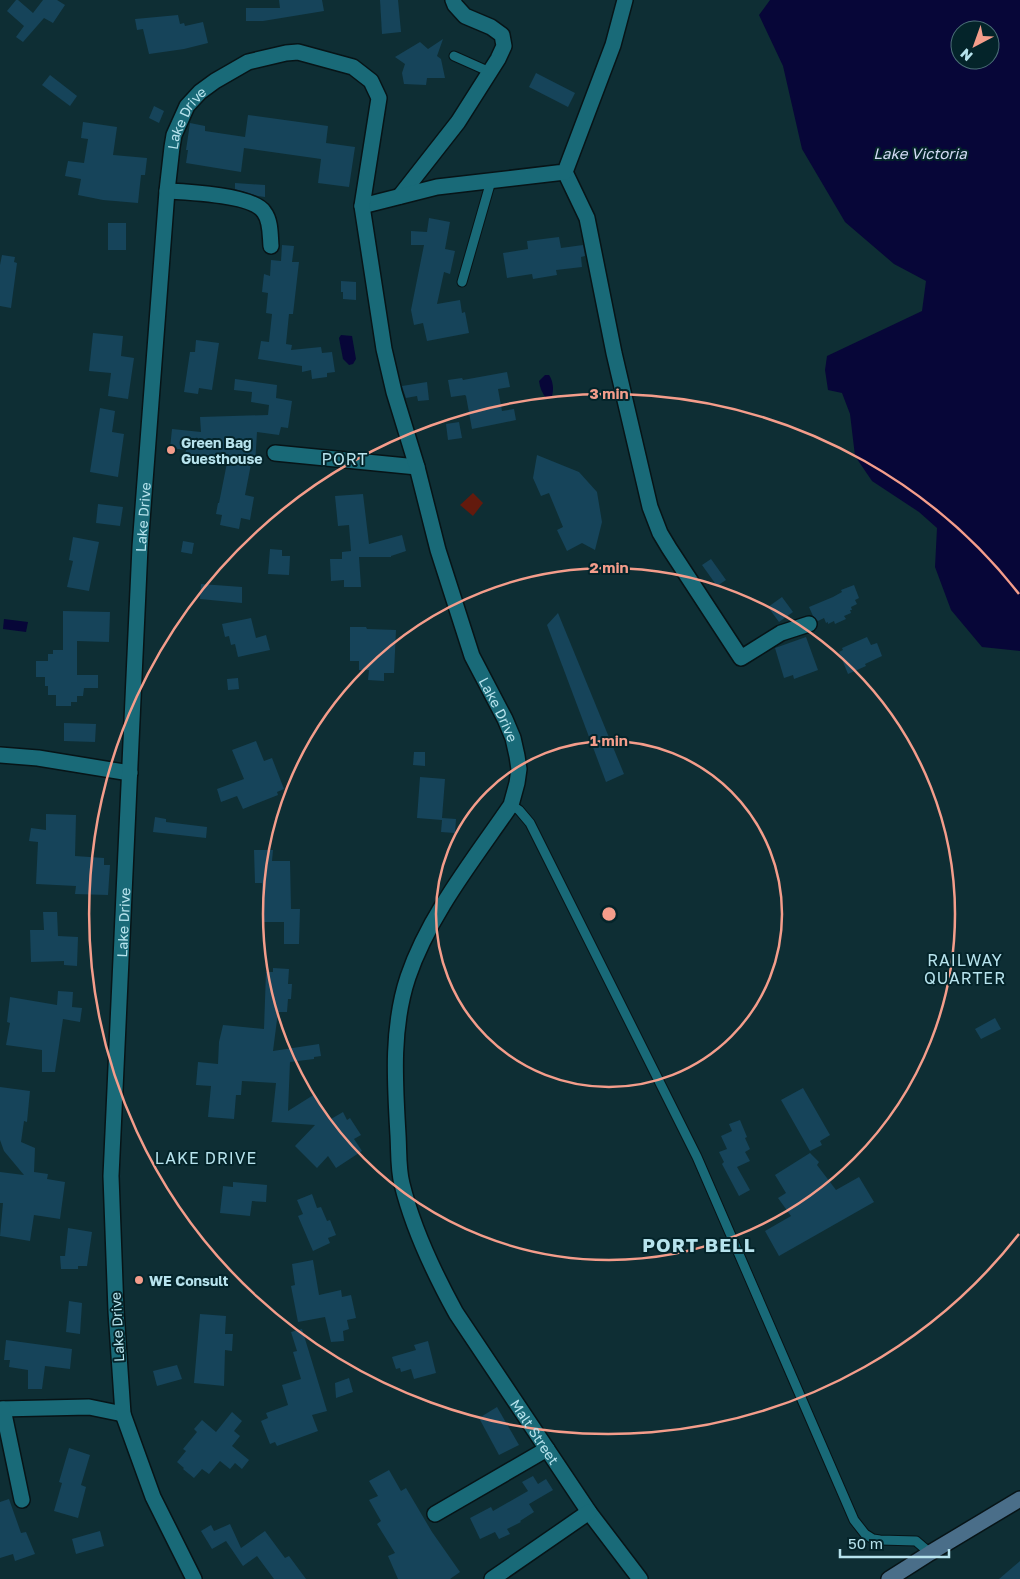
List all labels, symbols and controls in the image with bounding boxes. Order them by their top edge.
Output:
north arrow [950,20,1000,70]
text: N [957,45,976,65]
street label: Lake Drive [163,82,209,151]
water label: Lake Victoria [873,144,967,162]
text: 3 min [589,384,629,402]
place label: Green Bag Guesthouse [181,434,263,467]
marker: Green Bag Guesthouse [165,444,177,456]
district label: PORT [322,449,368,469]
street label: Lake Drive [131,481,153,552]
text: 2 min [589,558,629,576]
street label: Lake Drive [476,674,522,744]
text: 1 min [590,731,628,749]
street label: Lake Drive [113,887,133,958]
centre of rings [600,905,618,923]
district label: RAILWAY QUARTER [924,950,1006,988]
district label: LAKE DRIVE [155,1148,257,1168]
district label: PORT BELL [642,1233,756,1256]
place label: WE Consult [149,1272,229,1289]
marker: WE Consult [133,1274,145,1286]
street label: Lake Drive [107,1292,127,1362]
street label: Malt Street [507,1396,563,1467]
scale bar [840,1526,949,1558]
text: 50 m [848,1534,883,1552]

